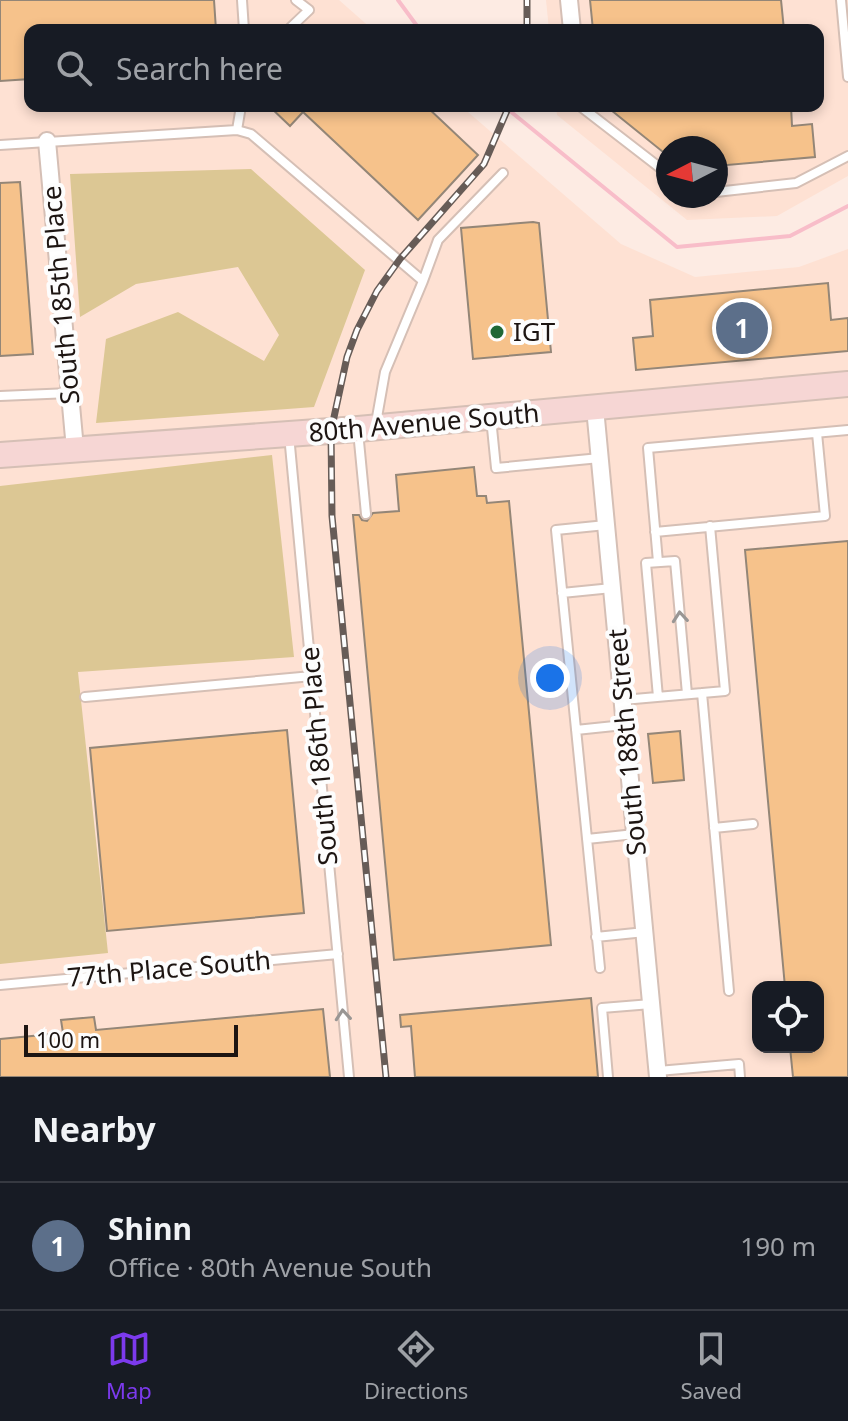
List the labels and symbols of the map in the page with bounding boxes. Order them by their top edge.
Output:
north arrow [656,136,728,208]
street label: South 185th Place [33,184,87,406]
pin: 1 [716,298,768,358]
place label: IGT [513,313,556,349]
marker: IGT [488,323,506,341]
street label: 80th Avenue South [307,394,541,450]
one-way arrow [672,610,689,623]
street label: South 188th Street [598,627,654,857]
street label: South 186th Place [291,645,345,867]
your location [530,658,570,698]
street label: 77th Place South [66,941,272,995]
one-way arrow [335,1008,352,1021]
scale bar [24,1021,238,1057]

